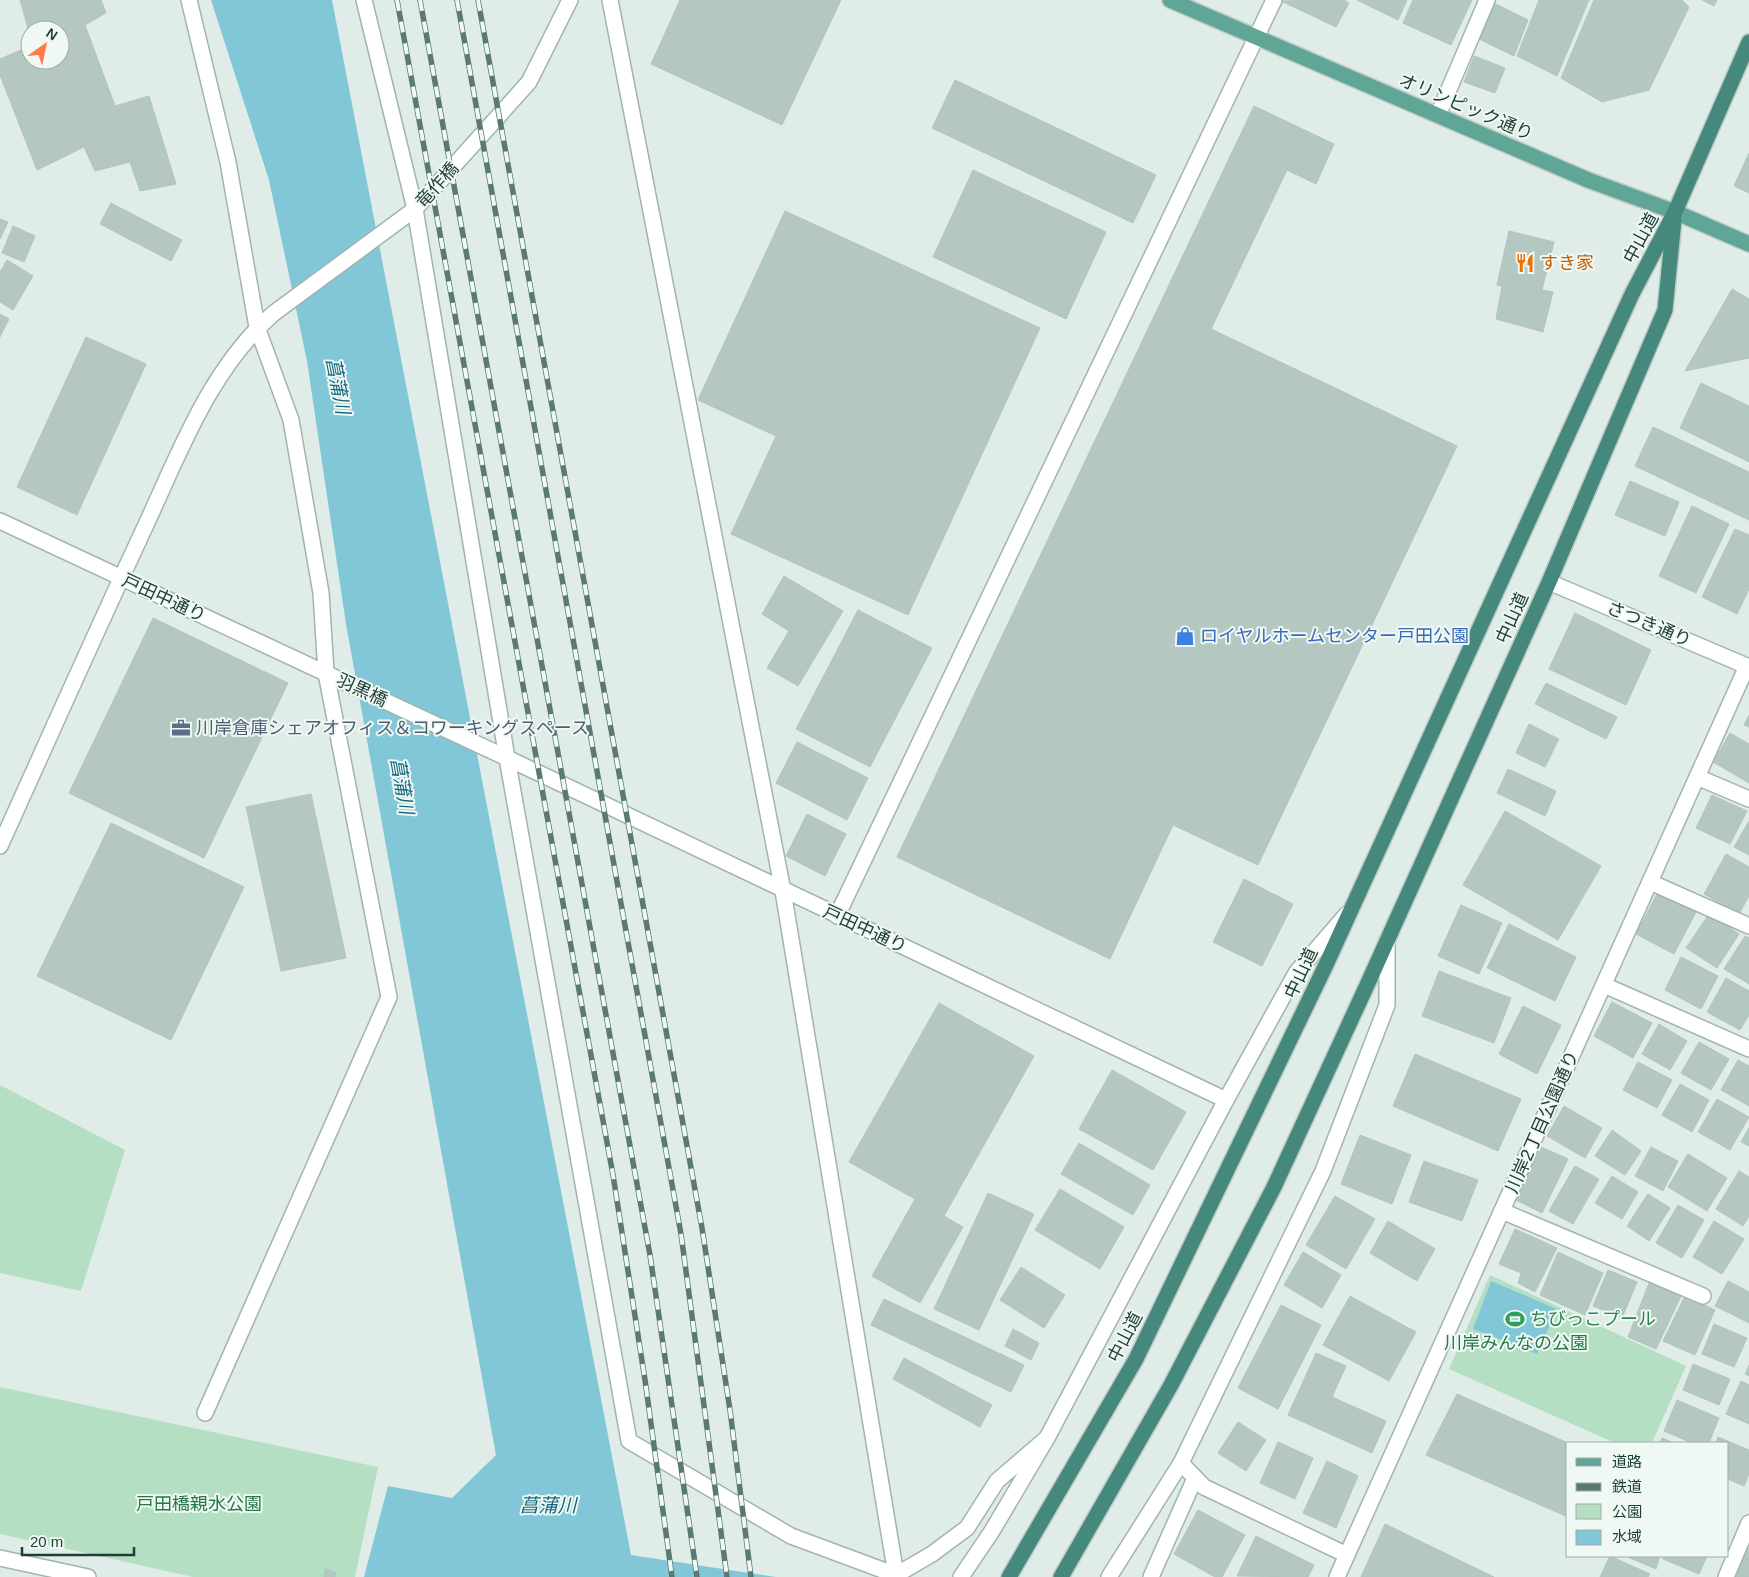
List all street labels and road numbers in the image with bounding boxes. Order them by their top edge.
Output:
street label: オリンピック通り [1396,70,1536,144]
street label: 竜作橋 [412,158,462,212]
street label: 中山道 [1619,209,1663,267]
street label: 戸田中通り [119,570,209,626]
street label: 中山道 [1492,589,1532,647]
street label: さつき通り [1604,597,1694,651]
street label: 羽黒橋 [333,670,391,710]
street label: 戸田中通り [820,901,910,957]
street label: 中山道 [1281,944,1321,1002]
street label: 川岸2丁目公園通り [1502,1048,1582,1196]
street label: 中山道 [1104,1308,1146,1366]

